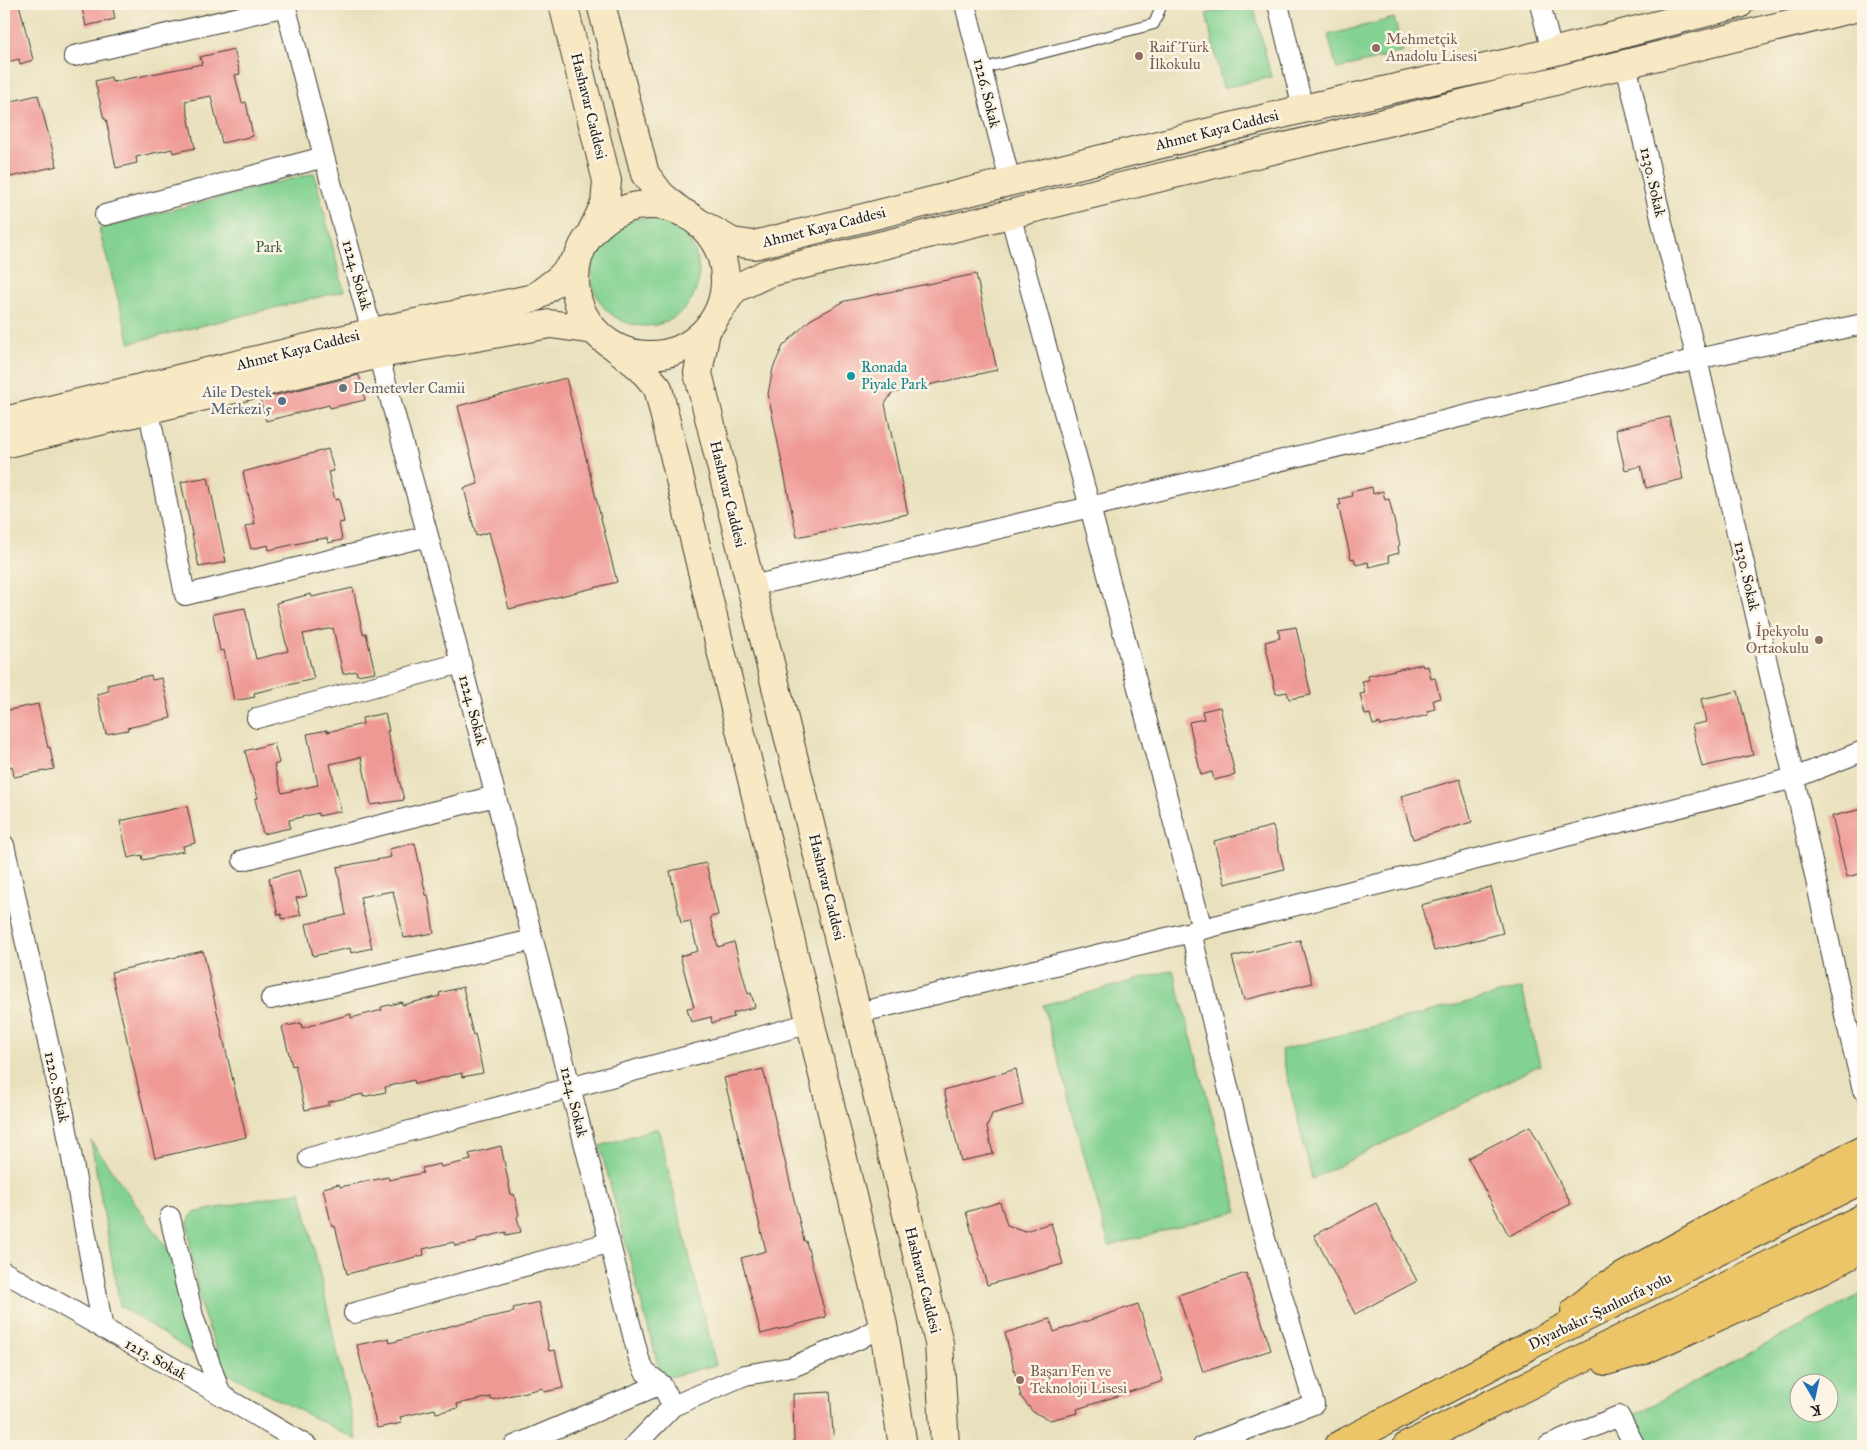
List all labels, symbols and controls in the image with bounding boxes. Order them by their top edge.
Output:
place label: Mehmetçik Anadolu Lisesi [1385,30,1477,65]
place label: Raif Türk İlkokulu [1149,38,1209,73]
marker: Mehmetçik Anadolu Lisesi [1370,42,1382,54]
marker: Raif Türk İlkokulu [1133,50,1145,62]
street label: Hashavar Caddesi [567,51,611,161]
street label: 1226. Sokak [970,56,1004,130]
street label: Ahmet Kaya Caddesi [1152,106,1281,154]
street label: 1230. Sokak [1636,145,1670,219]
street label: Ahmet Kaya Caddesi [759,203,888,251]
park label: Park [255,238,283,256]
street label: 1224. Sokak [338,238,376,312]
street label: Ahmet Kaya Caddesi [233,326,362,374]
place label: Ronada Piyale Park [861,358,927,393]
marker: Ronada Piyale Park [845,370,857,382]
place label: Demetevler Camii [353,379,465,397]
marker: Demetevler Camii [337,382,349,394]
place label: Aile Destek Merkezi 5 [201,383,272,418]
marker: Aile Destek Merkezi 5 [276,395,288,407]
street label: Hashavar Caddesi [706,439,750,549]
street label: 1230. Sokak [1730,539,1764,613]
place label: İpekyolu Ortaokulu [1746,622,1809,657]
marker: İpekyolu Ortaokulu [1813,634,1825,646]
street label: 1224. Sokak [455,673,491,747]
street label: Hashavar Caddesi [805,832,849,942]
street label: 1220. Sokak [41,1050,73,1124]
street label: 1224. Sokak [557,1065,591,1139]
street label: Hashavar Caddesi [901,1225,945,1335]
street label: Diyarbakır-Şanlıurfa yolu [1525,1268,1675,1354]
street label: 1213. Sokak [122,1335,190,1383]
place label: Başarı Fen ve Teknoloji Lisesi [1030,1362,1127,1397]
north arrow [1790,1372,1840,1422]
marker: Başarı Fen ve Teknoloji Lisesi [1014,1374,1026,1386]
text: K [1809,1401,1822,1420]

